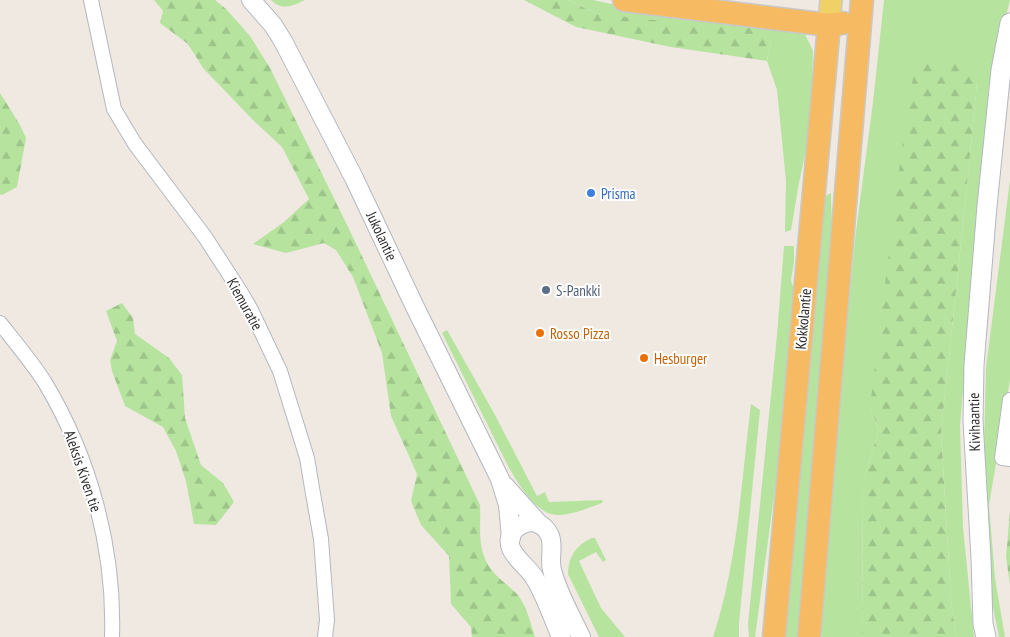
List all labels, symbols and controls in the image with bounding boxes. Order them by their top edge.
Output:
place label: Prisma [601,184,636,203]
marker: Prisma [585,187,597,199]
street label: Jukolantie [362,208,402,264]
street label: Kiemuratie [223,275,267,333]
place label: S-Pankki [556,281,601,300]
marker: S-Pankki [540,284,552,296]
street label: Kokkolantie [791,288,815,350]
place label: Rosso Pizza [550,324,610,343]
marker: Rosso Pizza [534,327,546,339]
place label: Hesburger [654,349,708,368]
marker: Hesburger [638,352,650,364]
street label: Kivihaantie [964,393,984,451]
street label: Aleksis Kiven tie [60,428,106,514]

